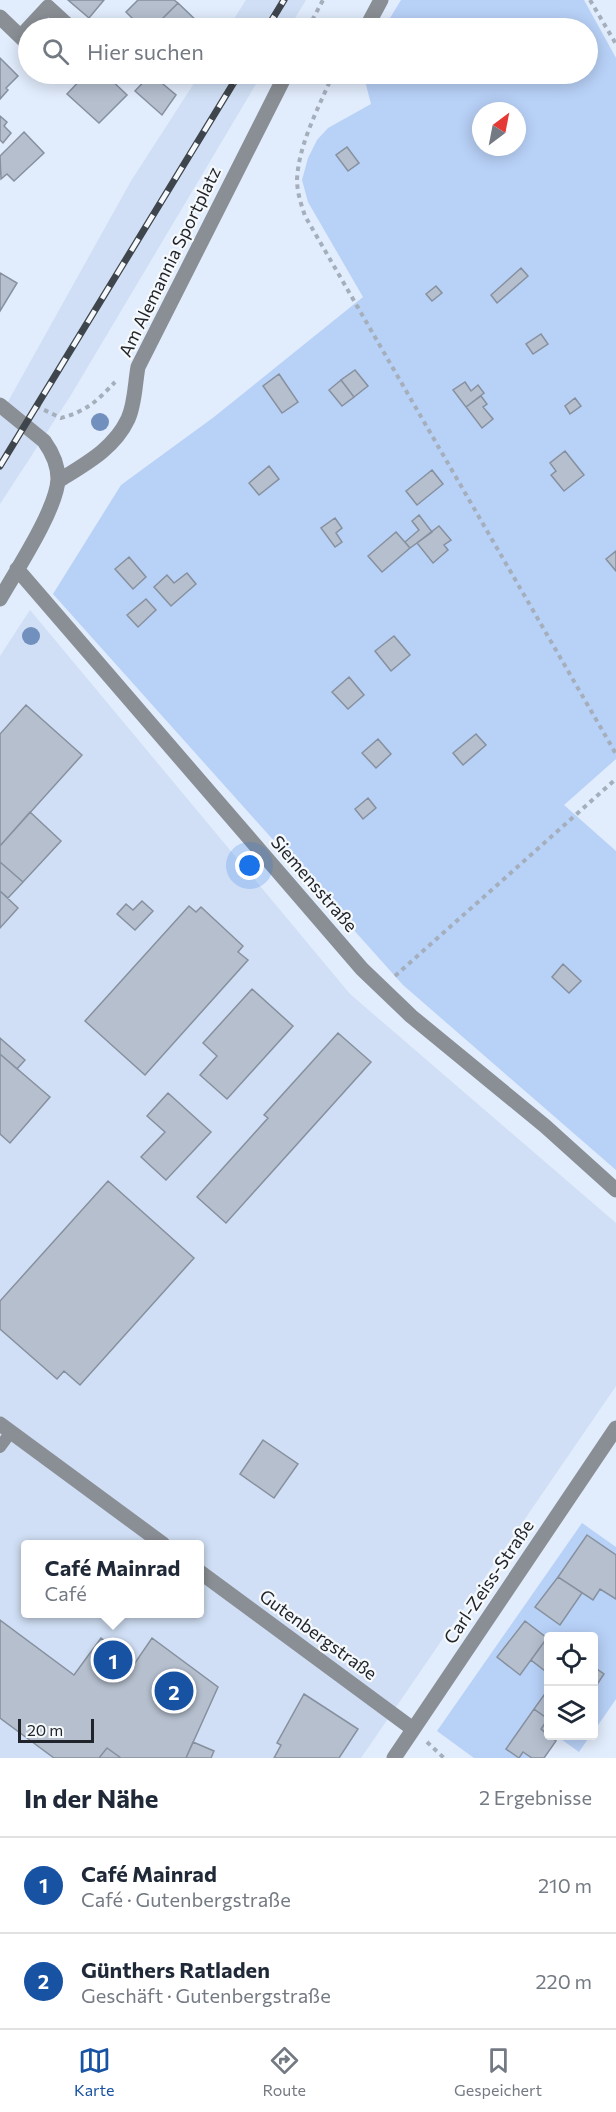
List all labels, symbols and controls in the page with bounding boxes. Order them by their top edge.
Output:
search box [18,18,598,84]
icon: search [39,35,72,68]
text: Hier suchen [87,38,204,65]
north arrow [472,102,526,156]
street label: Am Alemannia Sportplatz [113,163,225,360]
street label: Siemensstraße [267,831,363,936]
your location [235,851,264,880]
street label: Carl-Zeiss-Straße [438,1515,538,1648]
popup [21,1540,204,1618]
text: Café Mainrad [45,1554,180,1581]
text: Café [45,1581,87,1605]
street label: Gutenbergstraße [256,1584,382,1684]
map controls [544,1632,598,1740]
button: locate [544,1632,598,1686]
pin: 1 [94,1638,132,1682]
pin: 2 [154,1668,194,1714]
button: layers [544,1686,598,1740]
scale bar [18,1716,94,1744]
text: 20 m [27,1720,63,1739]
text: In der Nähe [24,1782,159,1813]
text: 2 Ergebnisse [479,1785,592,1809]
text: Café Mainrad [81,1860,217,1887]
text: 1 [39,1873,48,1897]
text: 210 m [538,1873,592,1897]
text: Café · Gutenbergstraße [81,1887,291,1911]
text: Günthers Ratladen [81,1956,270,1983]
text: 2 [38,1969,49,1993]
text: 220 m [536,1969,592,1993]
text: Geschäft · Gutenbergstraße [81,1983,331,2007]
tab: Karte [74,2044,114,2099]
tab: Route [262,2044,306,2099]
tab: Gespeichert [454,2044,542,2099]

